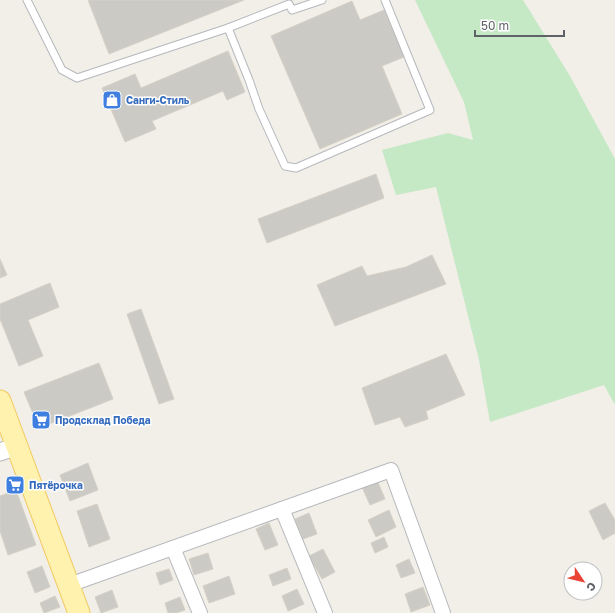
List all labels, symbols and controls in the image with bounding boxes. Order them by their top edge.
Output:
scale bar [475,12,564,38]
text: 50 m [481,18,509,33]
shop icon: Санги-Стиль [101,89,123,111]
place label: Санги-Стиль [126,94,190,106]
supermarket icon: Продсклад Победа [30,409,52,431]
place label: Продсклад Победа [55,414,151,426]
supermarket icon: Пятёрочка [4,474,26,496]
place label: Пятёрочка [29,479,83,491]
north arrow [563,561,603,601]
text: С [584,580,599,594]

